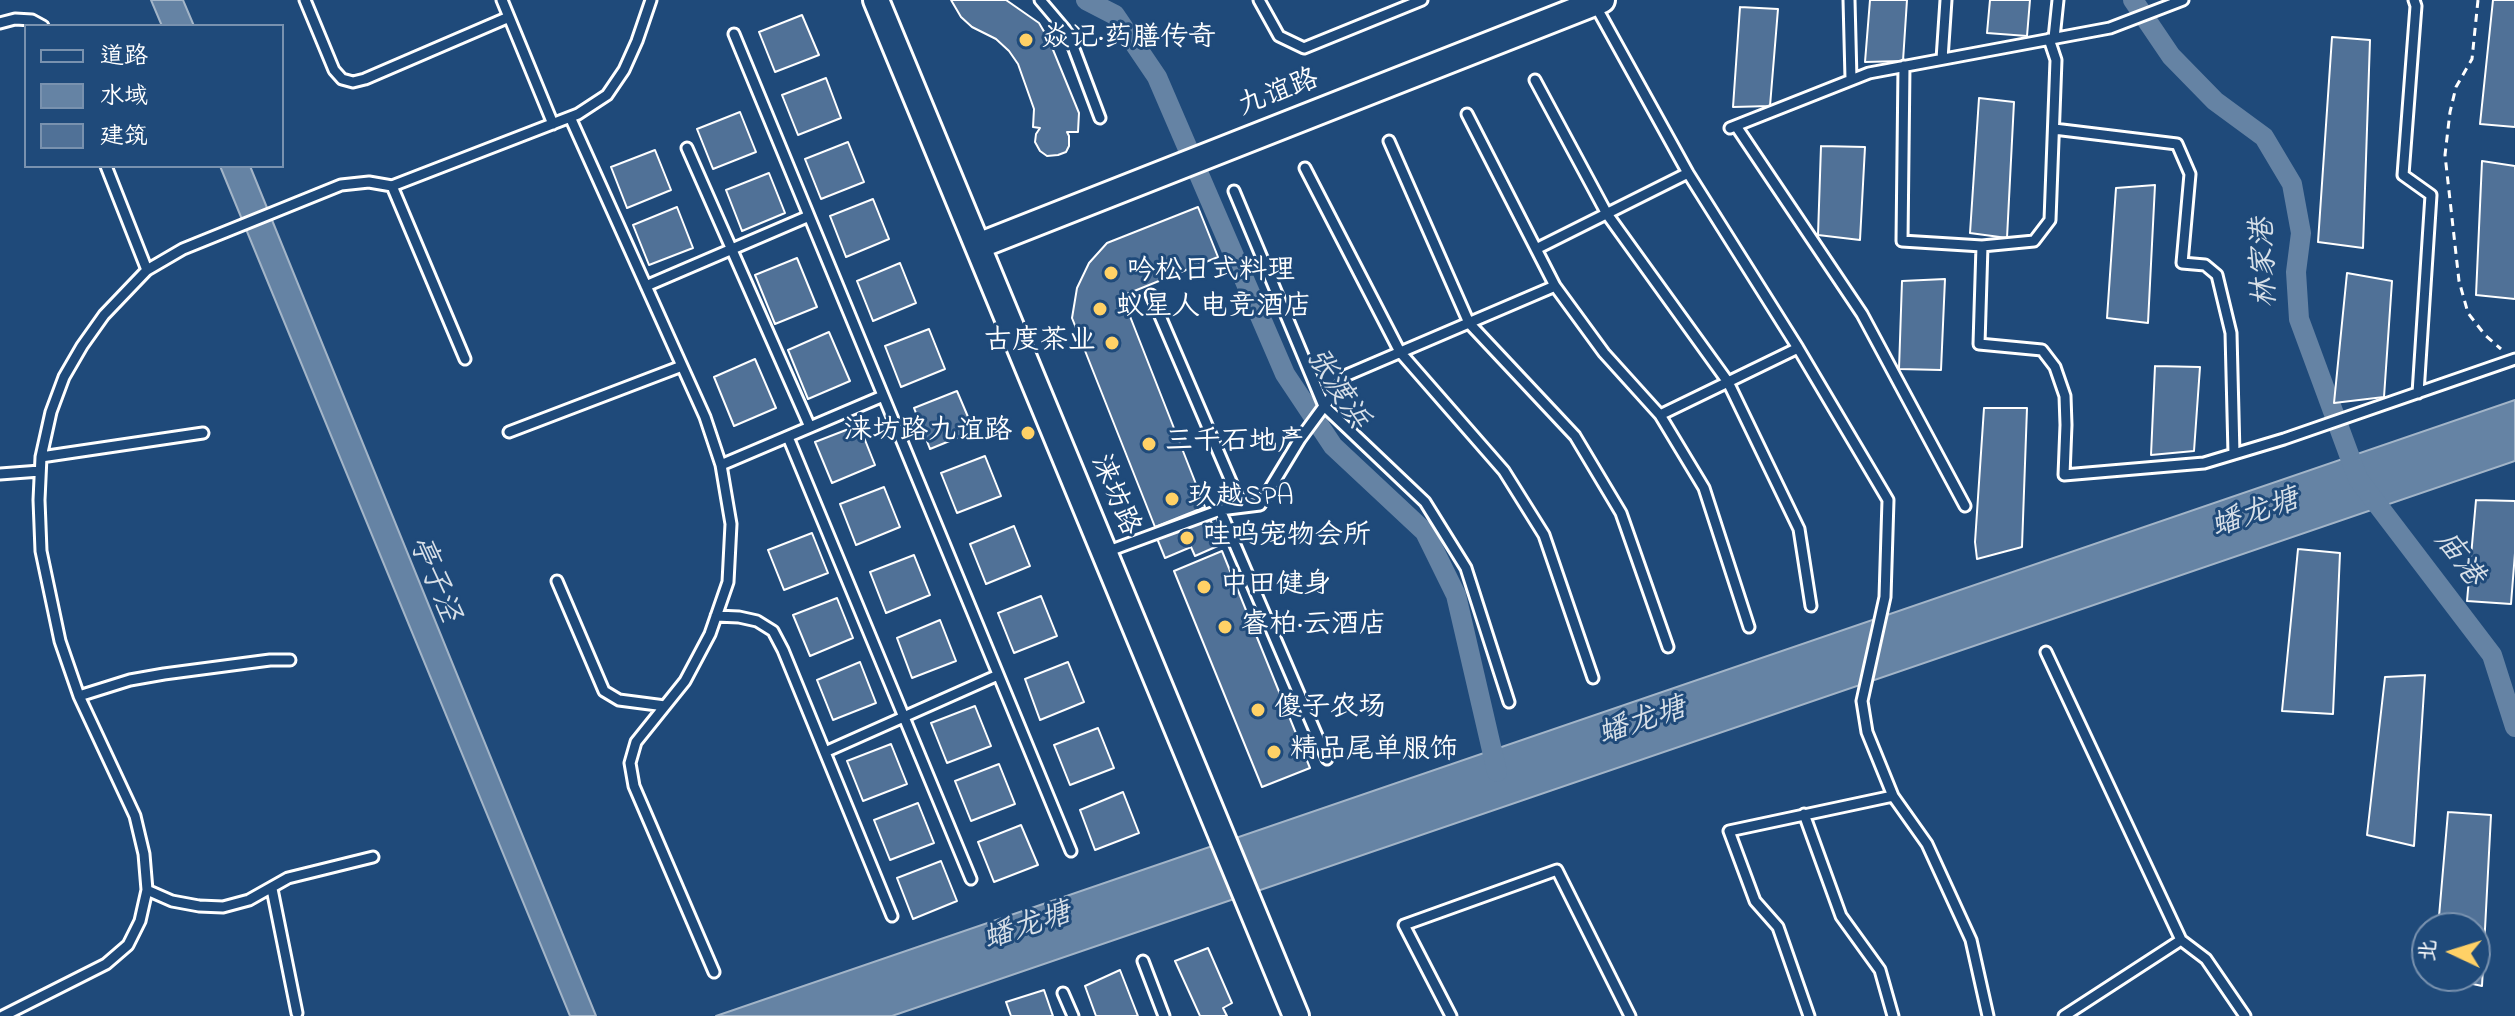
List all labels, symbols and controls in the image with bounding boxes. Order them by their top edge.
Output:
place label: 焱记·药膳传奇 [1042,23,1216,57]
legend [24,24,284,168]
marker: 焱记·药膳传奇 [1017,31,1035,49]
text: 道路 [100,40,148,75]
street label: 九谊路 [1234,64,1324,126]
text: 水域 [100,80,148,115]
text: 建筑 [100,120,148,155]
water label: 林家港 [2247,217,2287,309]
place label: 吟松日式料理 [1127,256,1295,290]
marker: 吟松日式料理 [1102,264,1120,282]
place label: 蚁星人电竞酒店 [1116,292,1312,326]
marker: 蚁星人电竞酒店 [1091,300,1109,318]
place label: 古度茶业 [984,326,1096,360]
marker: 古度茶业 [1103,334,1121,352]
water label: 张渡浜 [1295,342,1375,438]
place label: 涞坊路九谊路 [844,416,1012,450]
marker: 涞坊路九谊路 [1019,424,1037,442]
place label: 三千石地产 [1165,427,1305,461]
marker: 三千石地产 [1140,435,1158,453]
street label: 涞坊路 [1081,451,1145,541]
place label: 玖越SPA [1188,482,1294,516]
water label: 蟠龙塘 [2208,484,2304,548]
marker: 玖越SPA [1163,490,1181,508]
place label: 哇呜宠物会所 [1203,521,1371,555]
water label: 庙港 [2425,525,2489,595]
marker: 哇呜宠物会所 [1178,529,1196,547]
water label: 亭子泾 [398,532,466,628]
place label: 中田健身 [1220,570,1332,604]
marker: 中田健身 [1195,578,1213,596]
place label: 睿柏·云酒店 [1241,610,1387,644]
marker: 睿柏·云酒店 [1216,618,1234,636]
place label: 傻子农场 [1274,693,1386,727]
water label: 蟠龙塘 [1595,693,1691,755]
marker: 傻子农场 [1249,701,1267,719]
place label: 精品尾单服饰 [1290,735,1458,769]
marker: 精品尾单服饰 [1265,743,1283,761]
water label: 蟠龙塘 [980,898,1076,960]
north arrow [2411,912,2491,992]
text: 北 [2412,938,2446,963]

